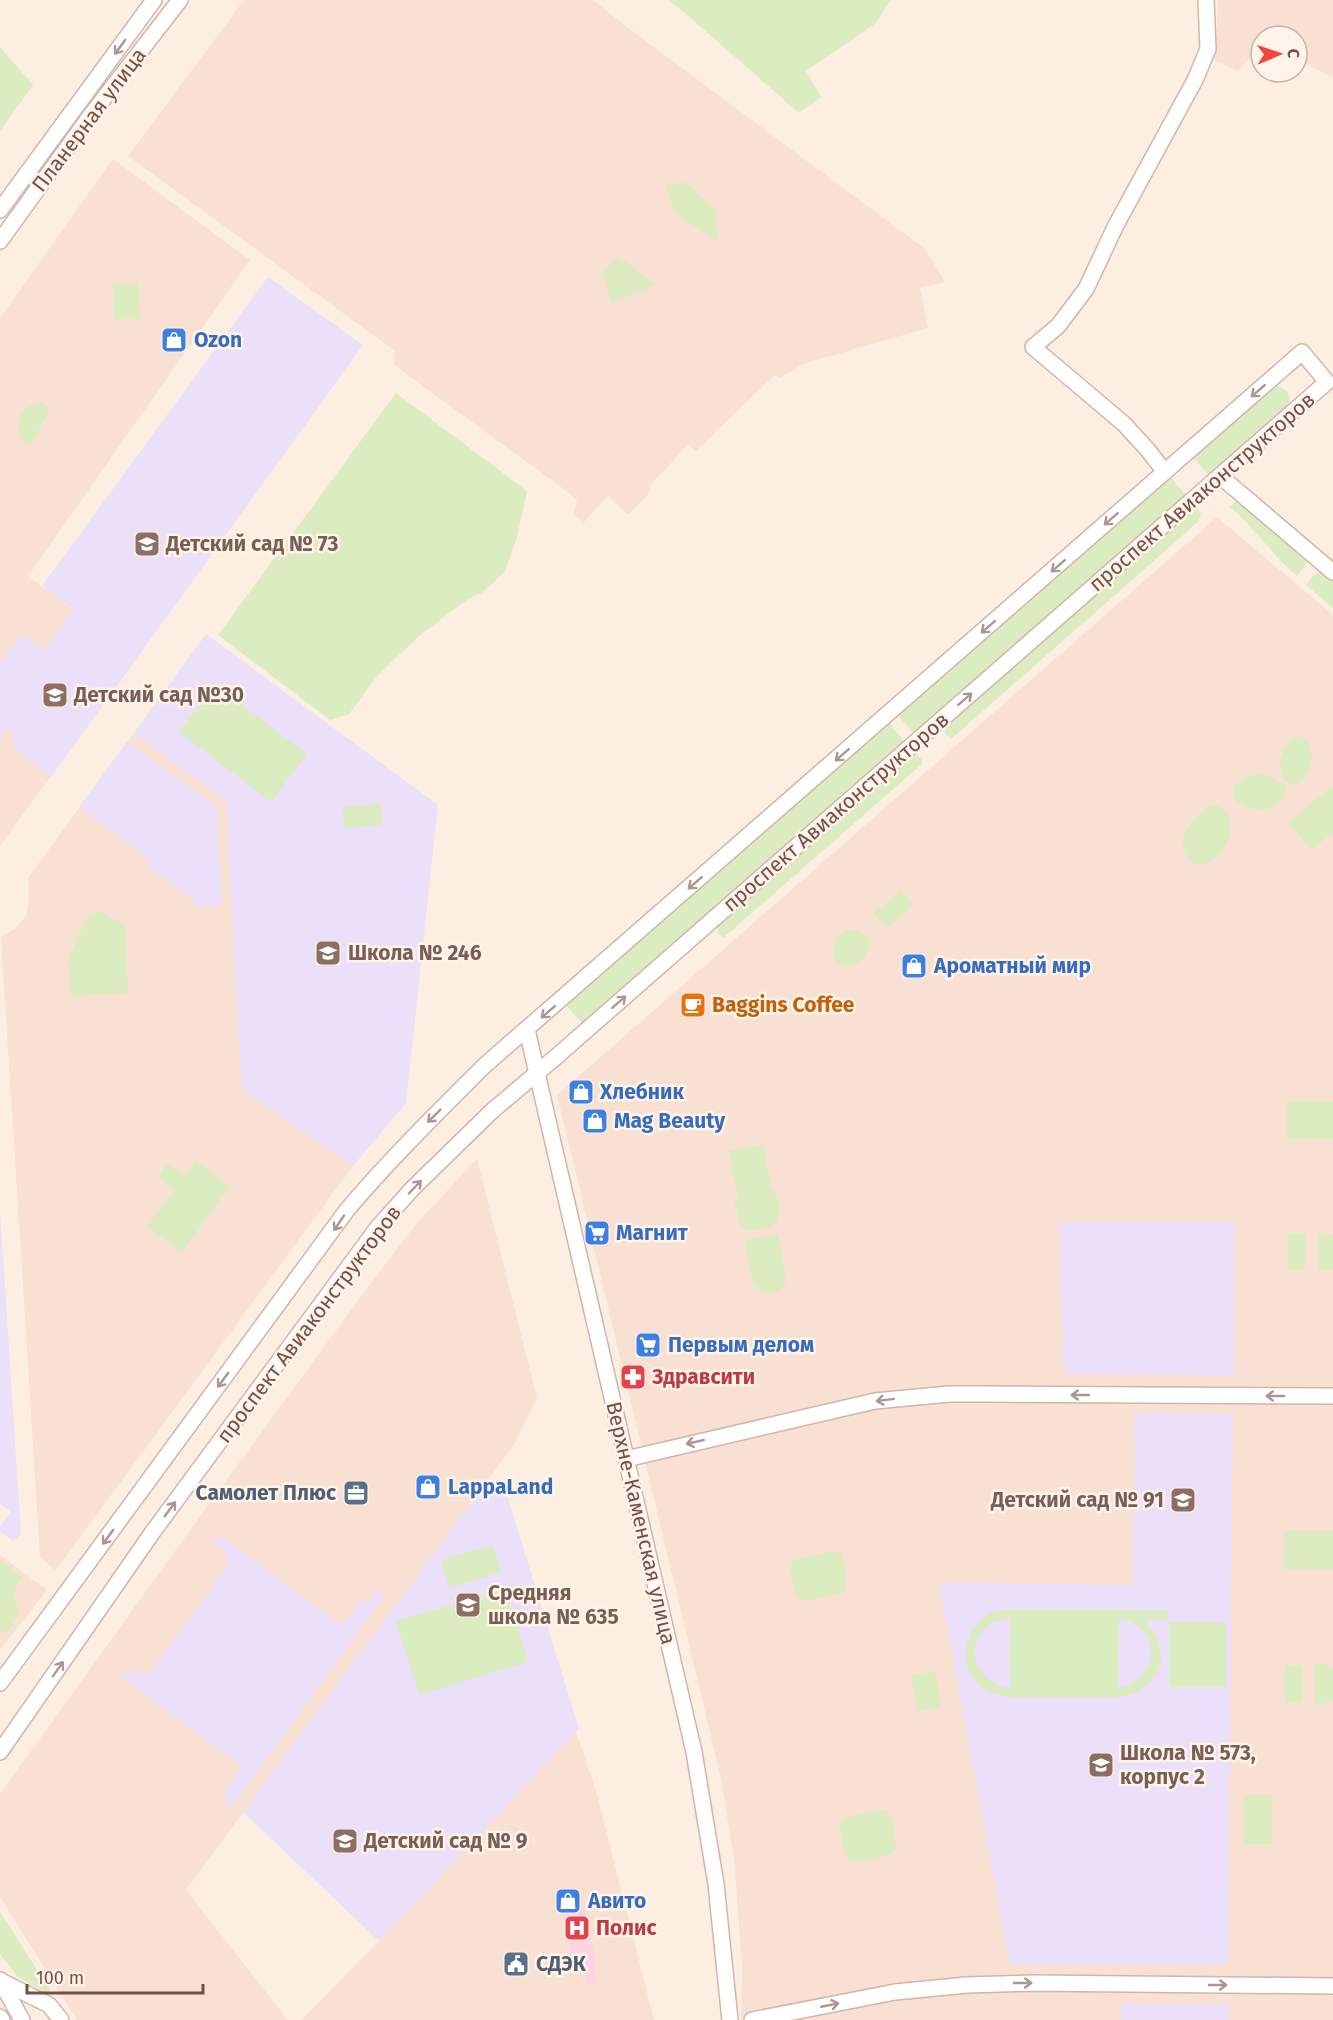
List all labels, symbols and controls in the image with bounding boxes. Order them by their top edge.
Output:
north arrow [1249,24,1309,84]
one-way arrow [113,39,126,55]
street label: Планерная улица [26,43,152,197]
text: С [1284,49,1303,59]
shop icon: Ozon [159,325,189,355]
place label: Ozon [194,327,242,353]
one-way arrow [1251,384,1266,398]
street label: проспект Авиаконструкторов [1084,387,1320,597]
one-way arrow [1104,512,1119,526]
school or university icon: Детский сад № 73 [132,529,162,559]
place label: Детский сад № 73 [165,531,338,557]
one-way arrow [1050,559,1066,572]
one-way arrow [980,620,996,633]
school or university icon: Детский сад №30 [40,680,70,710]
place label: Детский сад №30 [73,682,244,708]
one-way arrow [957,692,972,706]
street label: проспект Авиаконструкторов [718,707,954,917]
one-way arrow [834,748,849,762]
one-way arrow [688,876,703,890]
school or university icon: Школа № 246 [313,938,343,968]
place label: Школа № 246 [348,940,482,966]
shop icon: Ароматный мир [899,951,929,981]
place label: Ароматный мир [933,953,1091,979]
cafe icon: Baggins Coffee [678,990,708,1020]
place label: Baggins Coffee [712,992,855,1018]
one-way arrow [611,995,626,1009]
one-way arrow [541,1005,556,1019]
shop icon: Хлебник [566,1077,596,1107]
place label: Хлебник [599,1079,685,1105]
shop icon: Mag Beauty [580,1106,610,1136]
one-way arrow [427,1108,442,1123]
place label: Mag Beauty [614,1108,725,1134]
one-way arrow [407,1179,422,1194]
street label: проспект Авиаконструкторов [211,1200,407,1448]
one-way arrow [332,1214,345,1231]
supermarket icon: Магнит [582,1218,612,1248]
place label: Магнит [616,1220,689,1246]
supermarket icon: Первым делом [633,1330,663,1360]
place label: Первым делом [668,1332,814,1358]
pharmacy icon: Здравсити [618,1362,648,1392]
place label: Здравсити [651,1364,755,1390]
one-way arrow [217,1372,230,1388]
one-way arrow [1070,1389,1090,1400]
one-way arrow [1265,1390,1285,1402]
one-way arrow [875,1394,895,1405]
street label: Верхне-Каменская улица [600,1399,682,1647]
one-way arrow [685,1437,704,1449]
shop icon: LappaLand [413,1472,443,1502]
place label: LappaLand [448,1474,553,1500]
office icon: Самолет Плюс [341,1478,371,1508]
place label: Самолет Плюс [196,1480,336,1506]
school or university icon: Детский сад № 91 [1168,1485,1198,1515]
place label: Детский сад № 91 [990,1487,1164,1513]
one-way arrow [164,1501,176,1517]
one-way arrow [102,1529,115,1545]
place label: Средняя школа № 635 [488,1580,619,1630]
school or university icon: Средняя школа № 635 [453,1590,483,1620]
one-way arrow [52,1661,64,1677]
place label: Школа № 573, корпус 2 [1120,1740,1256,1790]
school or university icon: Школа № 573, корпус 2 [1086,1750,1116,1780]
school or university icon: Детский сад № 9 [330,1826,360,1856]
place label: Детский сад № 9 [363,1828,528,1854]
shop icon: Авито [553,1886,583,1916]
place label: Авито [587,1888,646,1914]
hospital icon: Полис [562,1913,592,1943]
place label: Полис [596,1915,656,1941]
public building icon: СДЭК [501,1949,531,1979]
place label: СДЭК [536,1951,587,1977]
scale bar [27,1957,202,1995]
text: 100 m [36,1967,84,1989]
one-way arrow [1013,1977,1033,1989]
one-way arrow [1208,1979,1228,1991]
one-way arrow [820,1999,839,2010]

